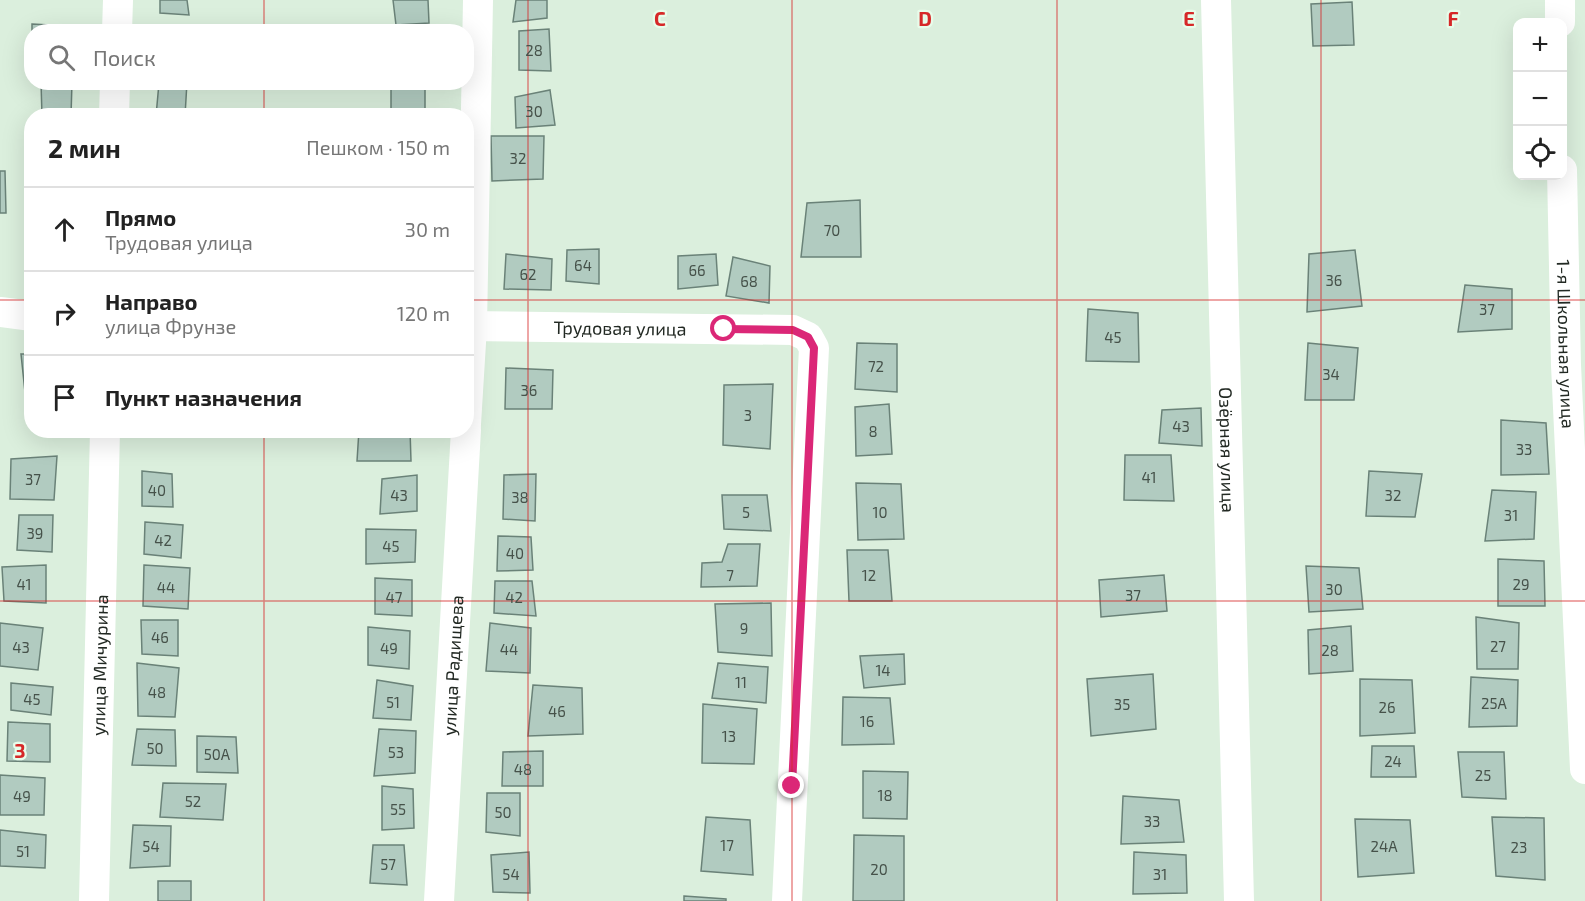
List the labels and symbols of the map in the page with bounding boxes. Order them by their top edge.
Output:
text: C [654,6,666,30]
text: D [918,6,932,30]
text: E [1183,6,1195,30]
text: F [1447,6,1459,30]
house number: 28 [525,41,543,59]
house number: 30 [525,102,543,120]
house number: 32 [510,149,526,167]
house number: 70 [824,221,840,239]
house number: 64 [574,256,592,274]
street label: 1-я Школьная улица [1553,259,1580,429]
house number: 66 [688,261,706,279]
house number: 62 [519,265,537,283]
house number: 36 [1326,271,1342,289]
house number: 68 [740,272,758,290]
house number: 37 [1479,300,1495,318]
route start [710,315,736,341]
street label: Трудовая улица [553,316,687,340]
house number: 45 [1104,328,1122,346]
house number: 72 [868,357,884,375]
house number: 34 [1322,365,1340,383]
house number: 36 [521,381,537,399]
street label: Озёрная улица [1215,387,1240,513]
house number: 3 [744,406,752,424]
house number: 43 [1172,417,1190,435]
house number: 8 [868,422,878,440]
house number: 33 [1516,440,1532,458]
house number: 41 [1141,468,1157,486]
house number: 37 [25,470,41,488]
house number: 40 [148,481,166,499]
house number: 43 [390,486,408,504]
house number: 32 [1385,486,1401,504]
house number: 38 [511,488,529,506]
house number: 5 [742,503,750,521]
house number: 10 [872,503,888,521]
house number: 31 [1504,506,1518,524]
house number: 39 [27,524,43,542]
house number: 42 [154,531,172,549]
house number: 45 [382,537,400,555]
house number: 40 [506,544,524,562]
house number: 7 [726,566,734,584]
house number: 12 [862,566,876,584]
house number: 41 [16,575,32,593]
house number: 29 [1512,575,1530,593]
house number: 44 [157,578,175,596]
house number: 30 [1325,580,1343,598]
house number: 37 [1125,586,1141,604]
house number: 47 [386,588,403,606]
house number: 42 [505,588,523,606]
street label: улица Мичурина [87,594,112,736]
street label: улица Радищева [438,595,468,736]
house number: 9 [740,619,748,637]
house number: 46 [151,628,169,646]
house number: 27 [1490,637,1506,655]
house number: 43 [12,638,30,656]
house number: 49 [380,639,398,657]
house number: 44 [500,640,518,658]
house number: 28 [1321,641,1339,659]
house number: 14 [875,661,891,679]
house number: 11 [735,673,747,691]
house number: 48 [148,683,166,701]
house number: 45 [23,690,41,708]
house number: 51 [386,693,400,711]
house number: 25А [1481,694,1508,712]
house number: 35 [1114,695,1130,713]
house number: 26 [1378,698,1396,716]
house number: 46 [548,702,566,720]
house number: 16 [860,712,874,730]
house number: 13 [722,727,736,745]
text: 3 [14,738,26,762]
house number: 50 [146,739,164,757]
house number: 53 [388,743,404,761]
house number: 50А [204,745,231,763]
house number: 24 [1384,752,1402,770]
house number: 48 [514,760,532,778]
house number: 25 [1475,766,1491,784]
route end [778,772,804,798]
house number: 18 [877,786,893,804]
house number: 49 [13,787,31,805]
house number: 52 [185,792,201,810]
house number: 55 [390,800,406,818]
house number: 50 [494,803,512,821]
house number: 33 [1144,812,1160,830]
house number: 17 [720,836,734,854]
house number: 54 [142,837,160,855]
house number: 24А [1371,837,1398,855]
house number: 23 [1511,838,1527,856]
house number: 51 [16,842,30,860]
house number: 57 [380,855,396,873]
house number: 20 [870,860,888,878]
house number: 54 [502,865,520,883]
house number: 31 [1153,865,1167,883]

